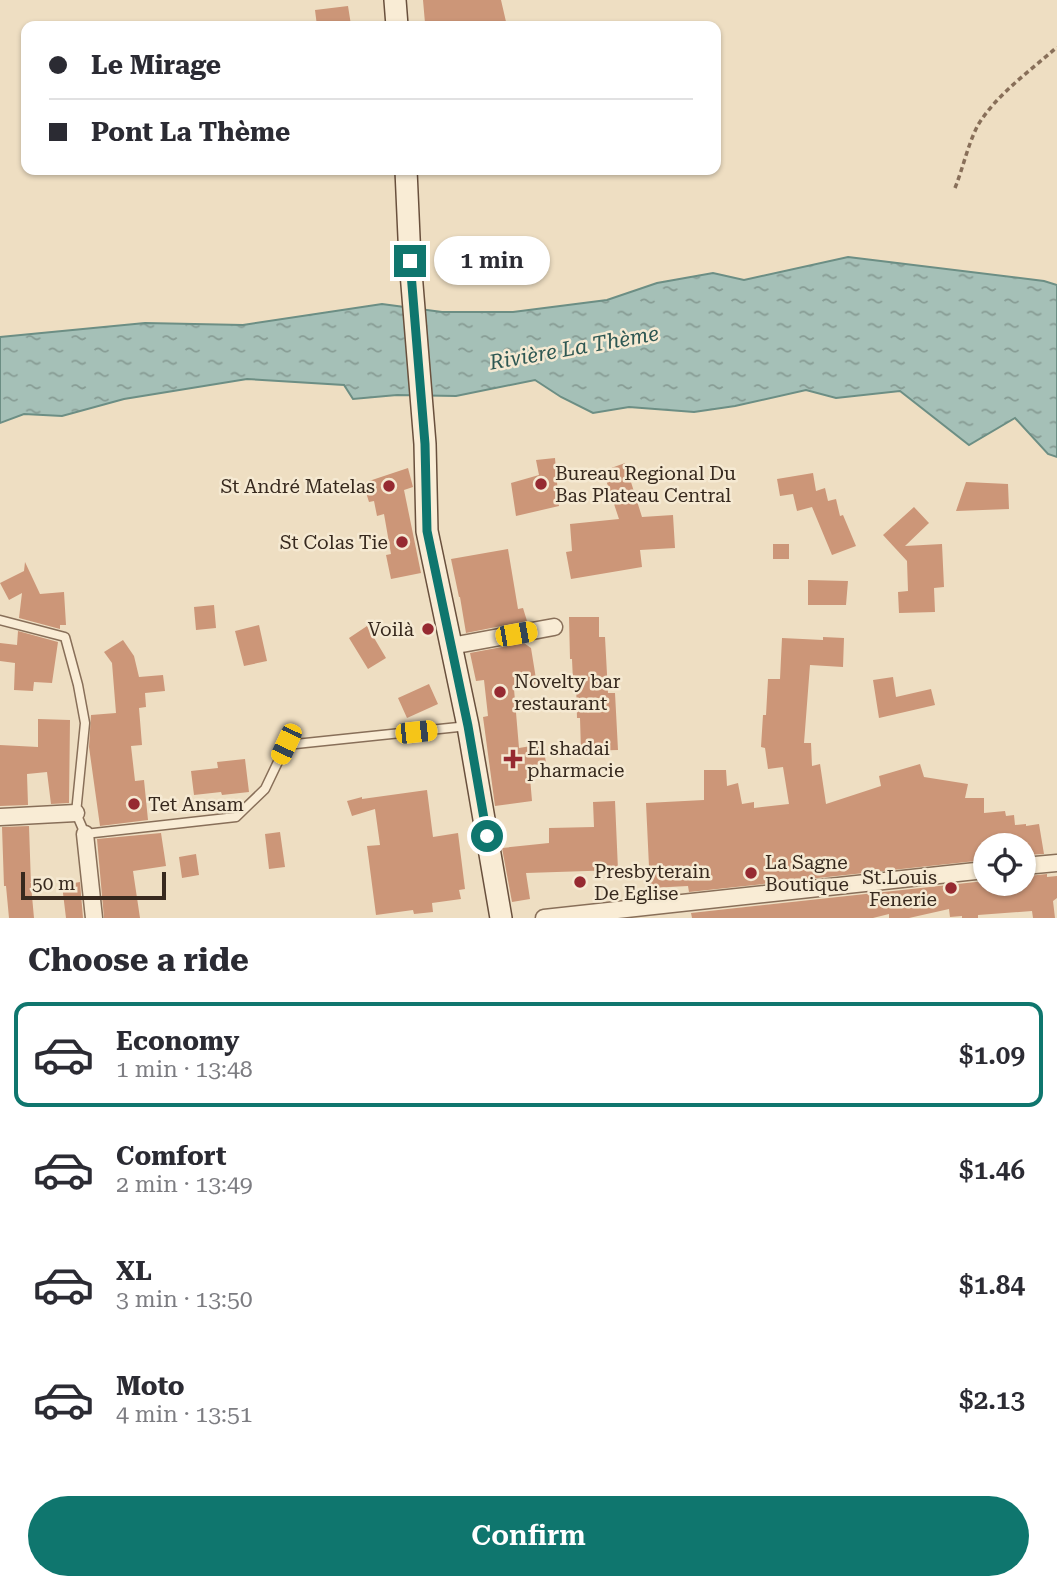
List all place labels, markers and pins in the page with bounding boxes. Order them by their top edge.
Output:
place label: Bureau Regional Du Bas Plateau Central [555,462,736,507]
place label: St André Matelas [220,475,375,498]
marker: Bureau Regional Du Bas Plateau Central [533,476,549,492]
marker: St André Matelas [381,478,397,494]
place label: St Colas Tie [280,531,388,554]
marker: St Colas Tie [394,534,410,550]
place label: Voilà [368,618,415,641]
marker: Voilà [420,621,436,637]
place label: Novelty bar restaurant [514,670,621,715]
marker: Novelty bar restaurant [492,684,508,700]
place label: El shadai pharmacie [527,737,624,782]
marker: El shadai pharmacie [505,751,521,767]
place label: Tet Ansam [148,793,244,816]
marker: Tet Ansam [126,796,142,812]
place label: La Sagne Boutique [765,851,849,896]
place label: Presbyterain De Eglise [594,860,711,905]
marker: La Sagne Boutique [743,865,759,881]
place label: St.Louis Fenerie [862,866,937,911]
marker: Presbyterain De Eglise [572,874,588,890]
marker: St.Louis Fenerie [943,880,959,896]

